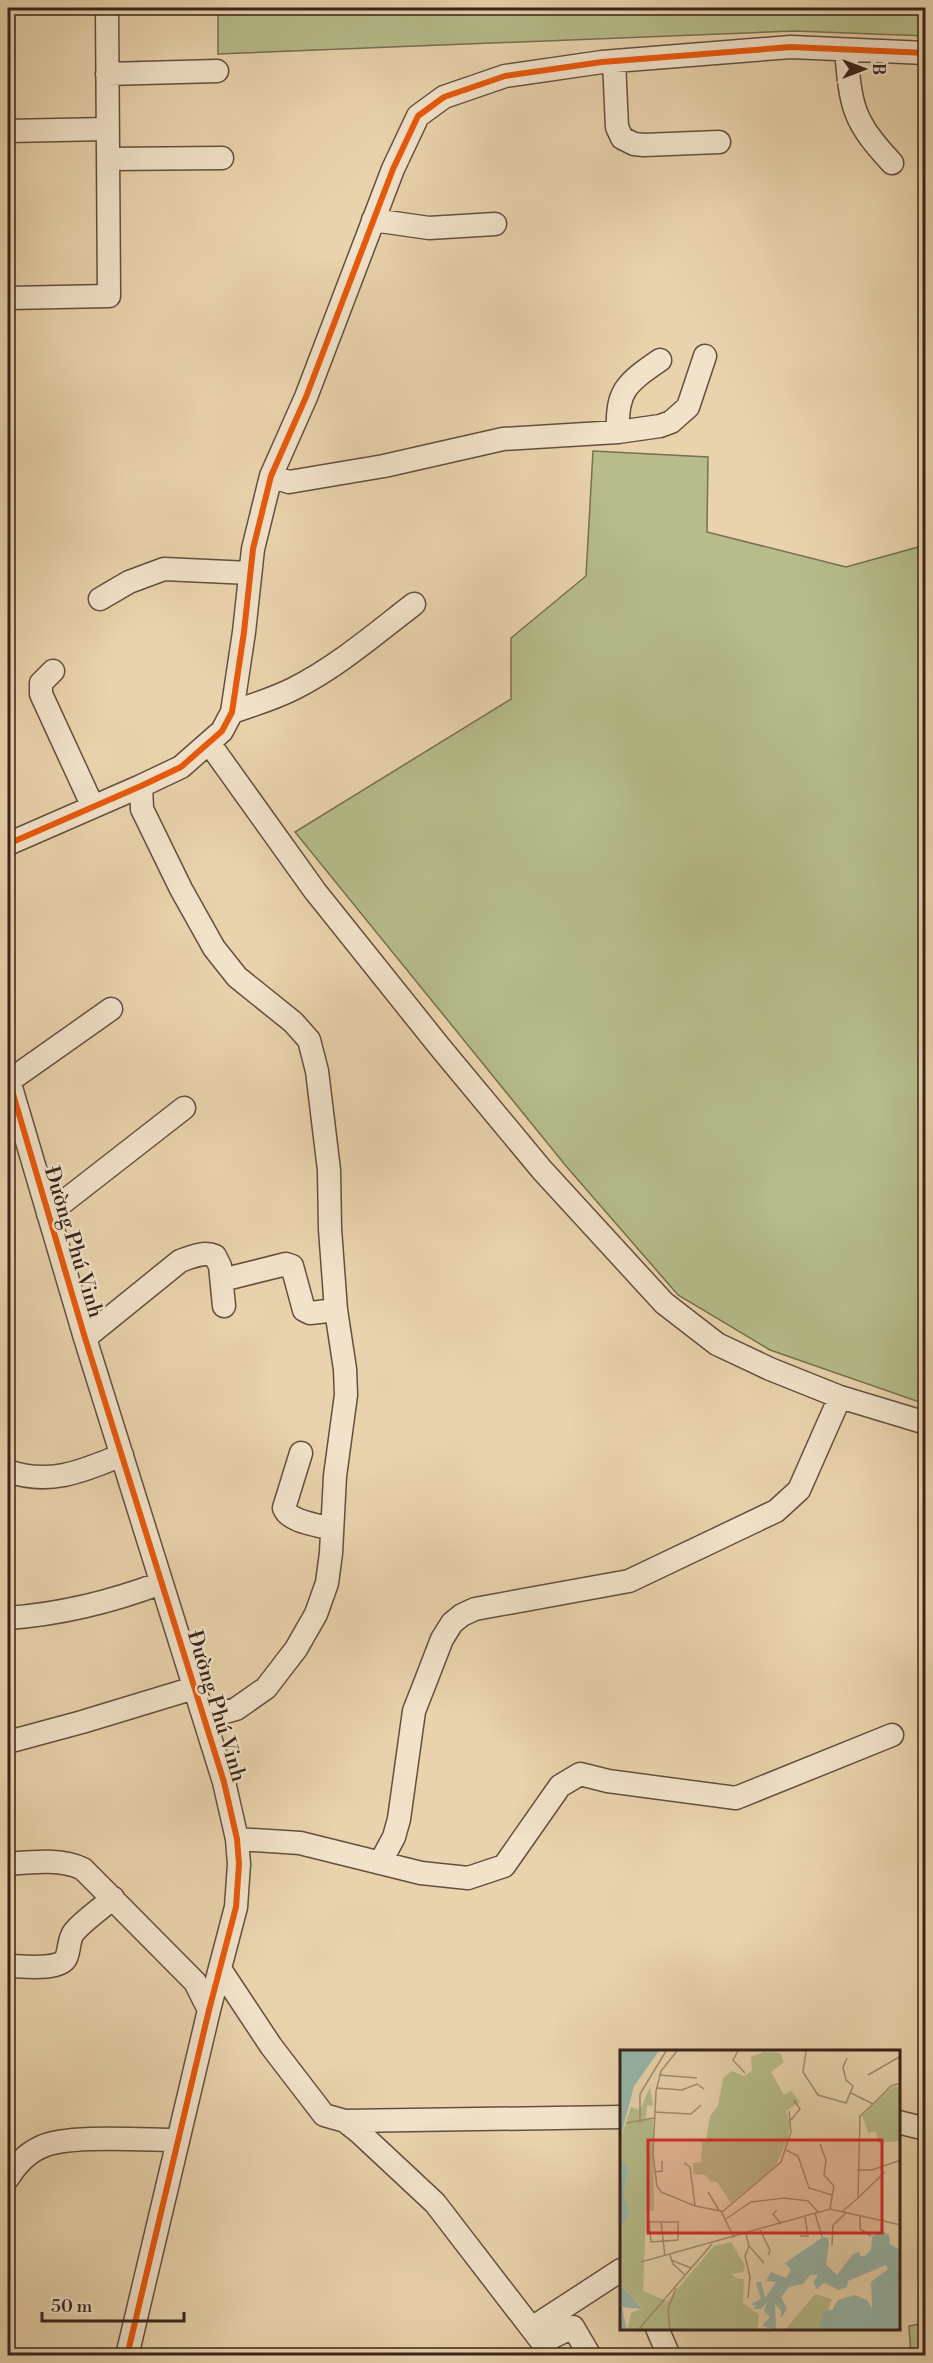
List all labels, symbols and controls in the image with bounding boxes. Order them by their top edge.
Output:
north arrow [834,39,894,99]
text: B [868,63,888,75]
street label: Đường Phú Vinh [38,1164,109,1322]
street label: Đường Phú Vinh [181,1628,252,1786]
inset map [620,2050,900,2330]
scale bar [42,2285,184,2323]
text: 50 m [51,2295,93,2318]

